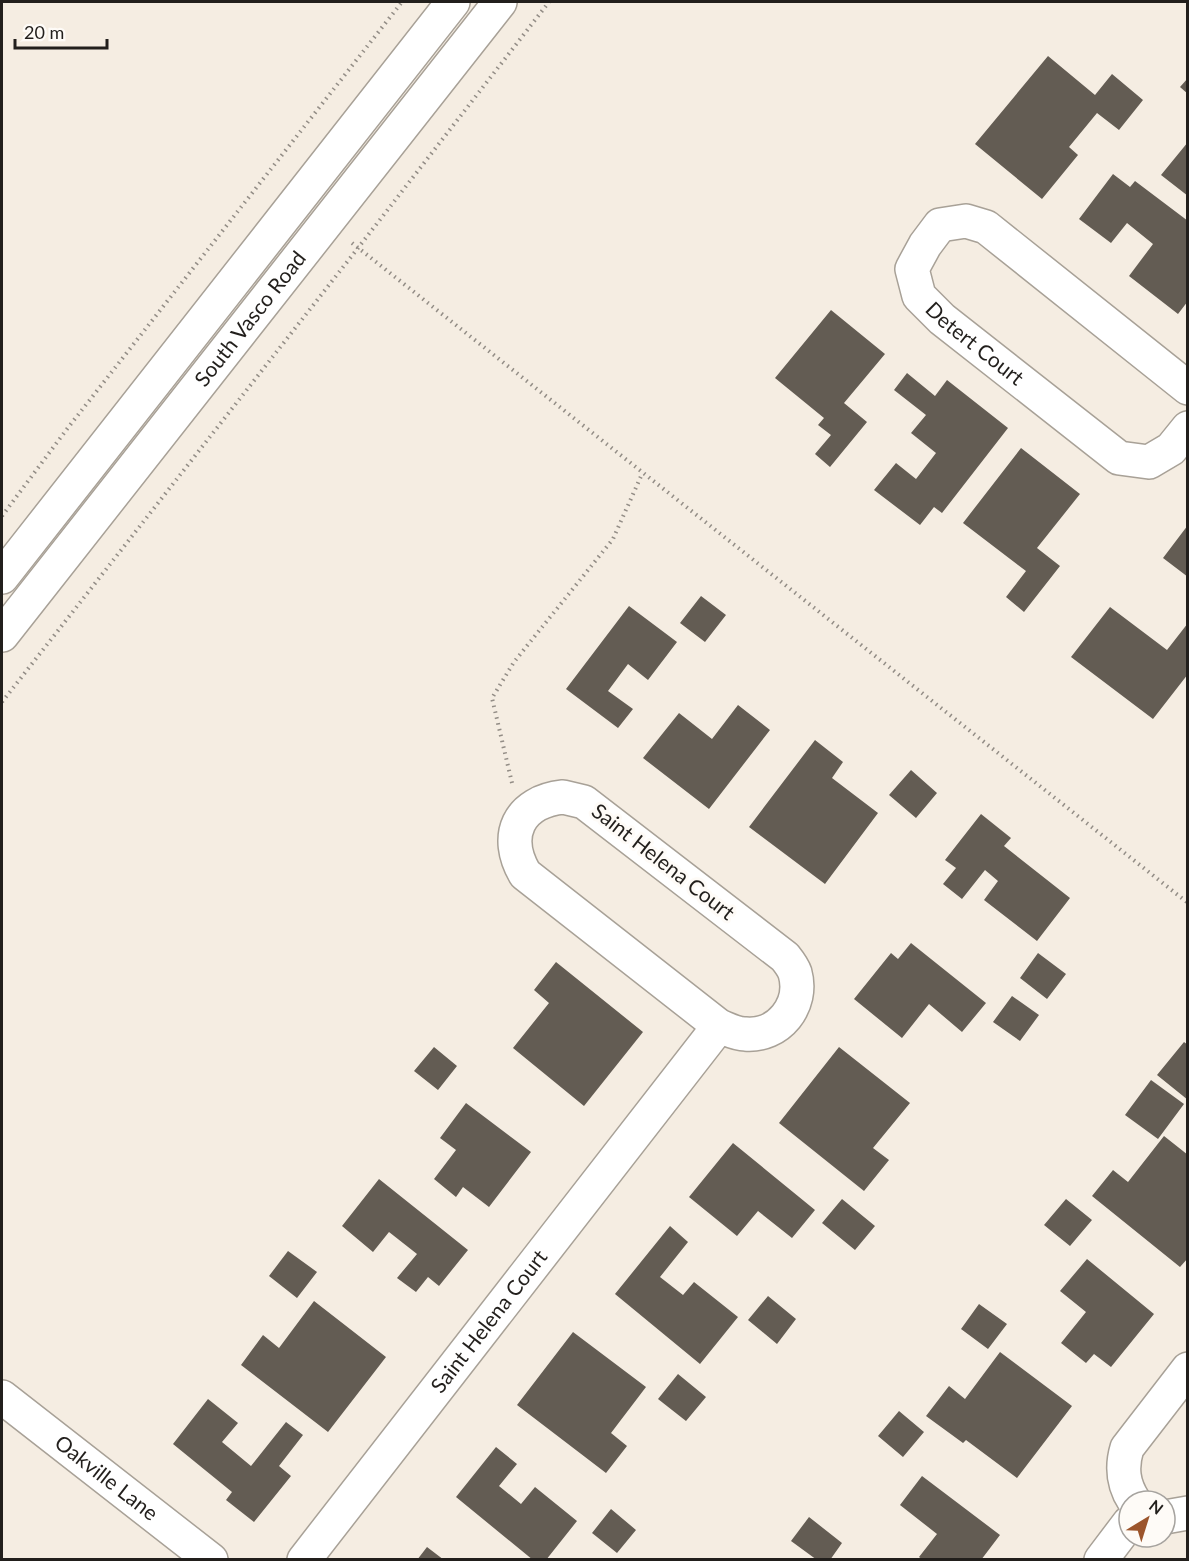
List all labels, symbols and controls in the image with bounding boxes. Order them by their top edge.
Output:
scale bar [15,12,106,50]
text: 20 m [24,21,64,43]
street label: South Vasco Road [189,246,310,391]
street label: Detert Court [921,296,1030,390]
street label: Saint Helena Court [588,797,741,925]
street label: Saint Helena Court [425,1244,552,1397]
street label: Oakville Lane [50,1429,164,1525]
north arrow [1117,1489,1177,1549]
text: N [1146,1496,1167,1518]

